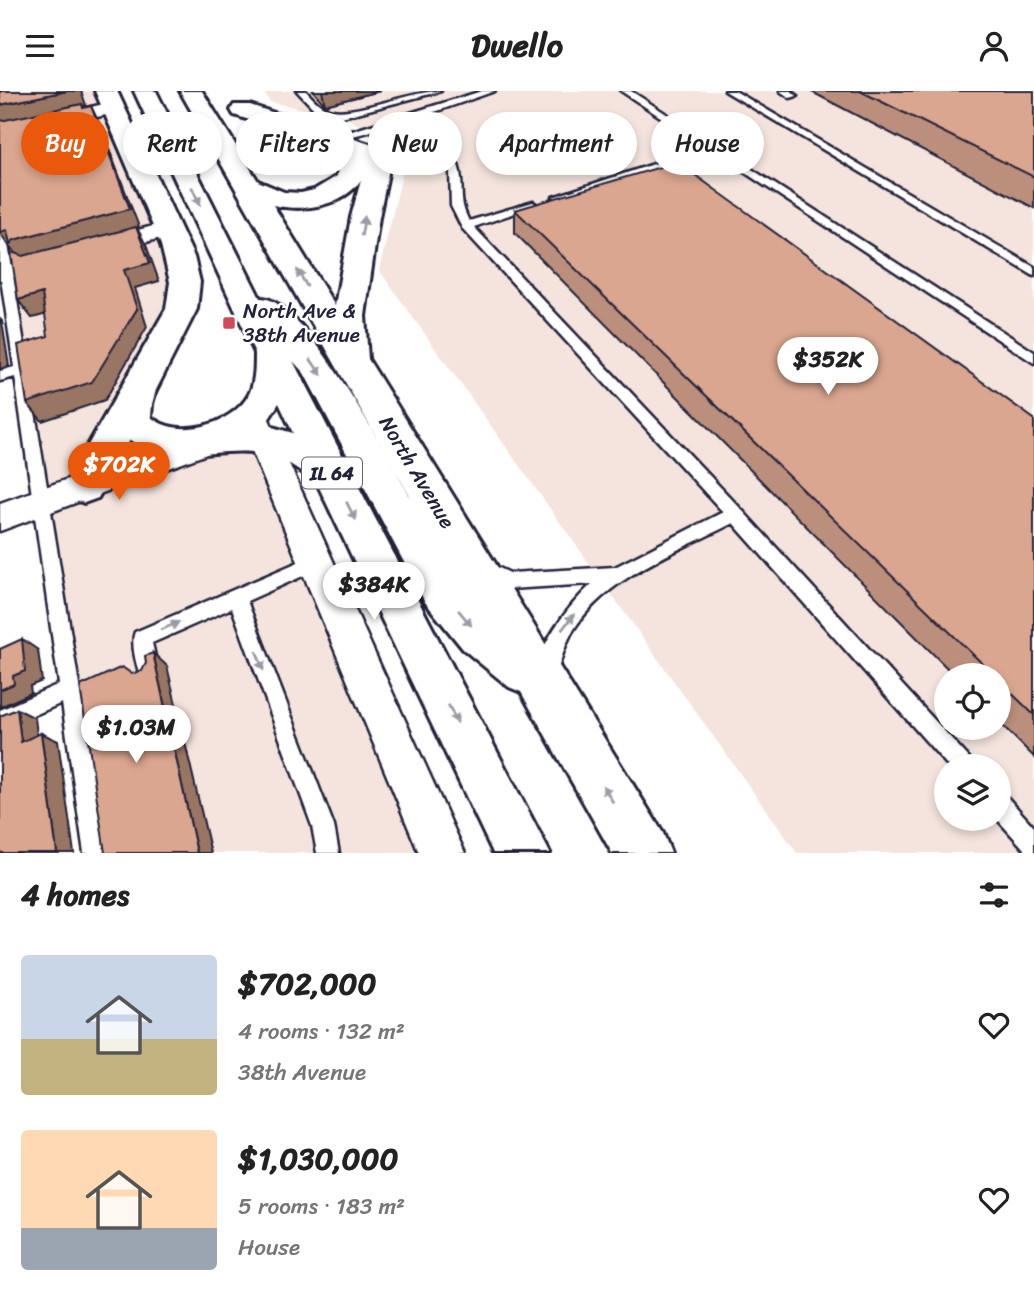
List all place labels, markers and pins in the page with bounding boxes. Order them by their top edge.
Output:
place label: North Ave & 38th Avenue [243,292,360,354]
marker: North Ave & 38th Avenue [221,315,237,331]
pin: $352K [779,337,877,397]
pin: $702K [70,443,168,502]
pin: $384K [325,563,423,622]
pin: $1.03M [79,705,193,765]

